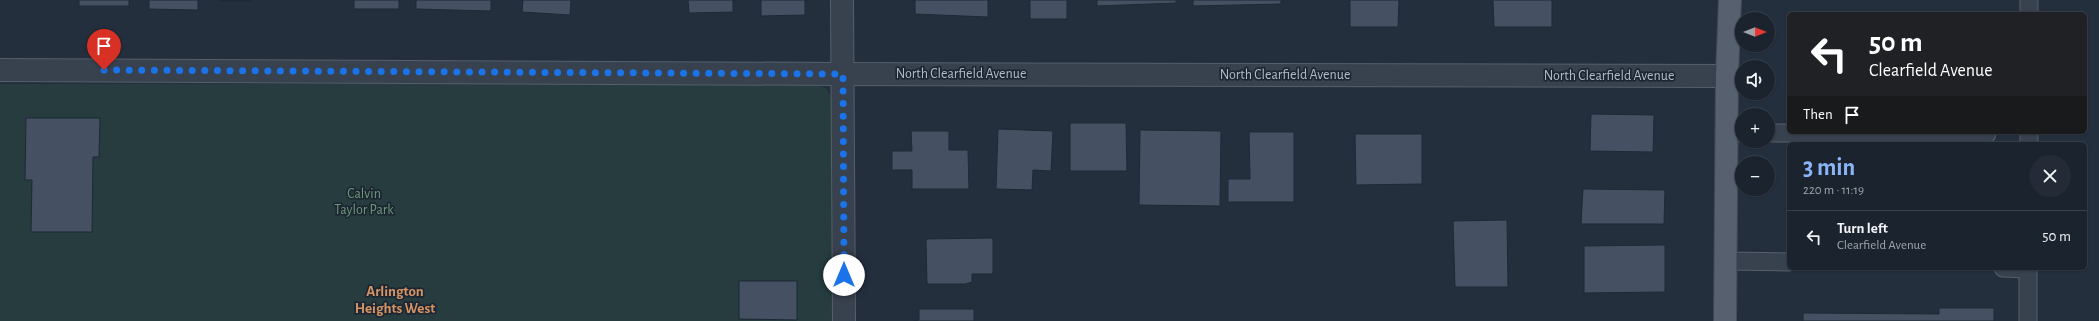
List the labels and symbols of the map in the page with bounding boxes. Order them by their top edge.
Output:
north arrow [1735,12,1775,52]
pin [87,29,121,70]
street label: North Clearfield Avenue [896,67,1026,81]
street label: North Clearfield Avenue [1220,68,1350,82]
street label: North Clearfield Avenue [1544,69,1674,83]
park label: Calvin Taylor Park [334,187,394,217]
position arrow [823,254,865,296]
district label: Arlington Heights West [355,284,435,316]

